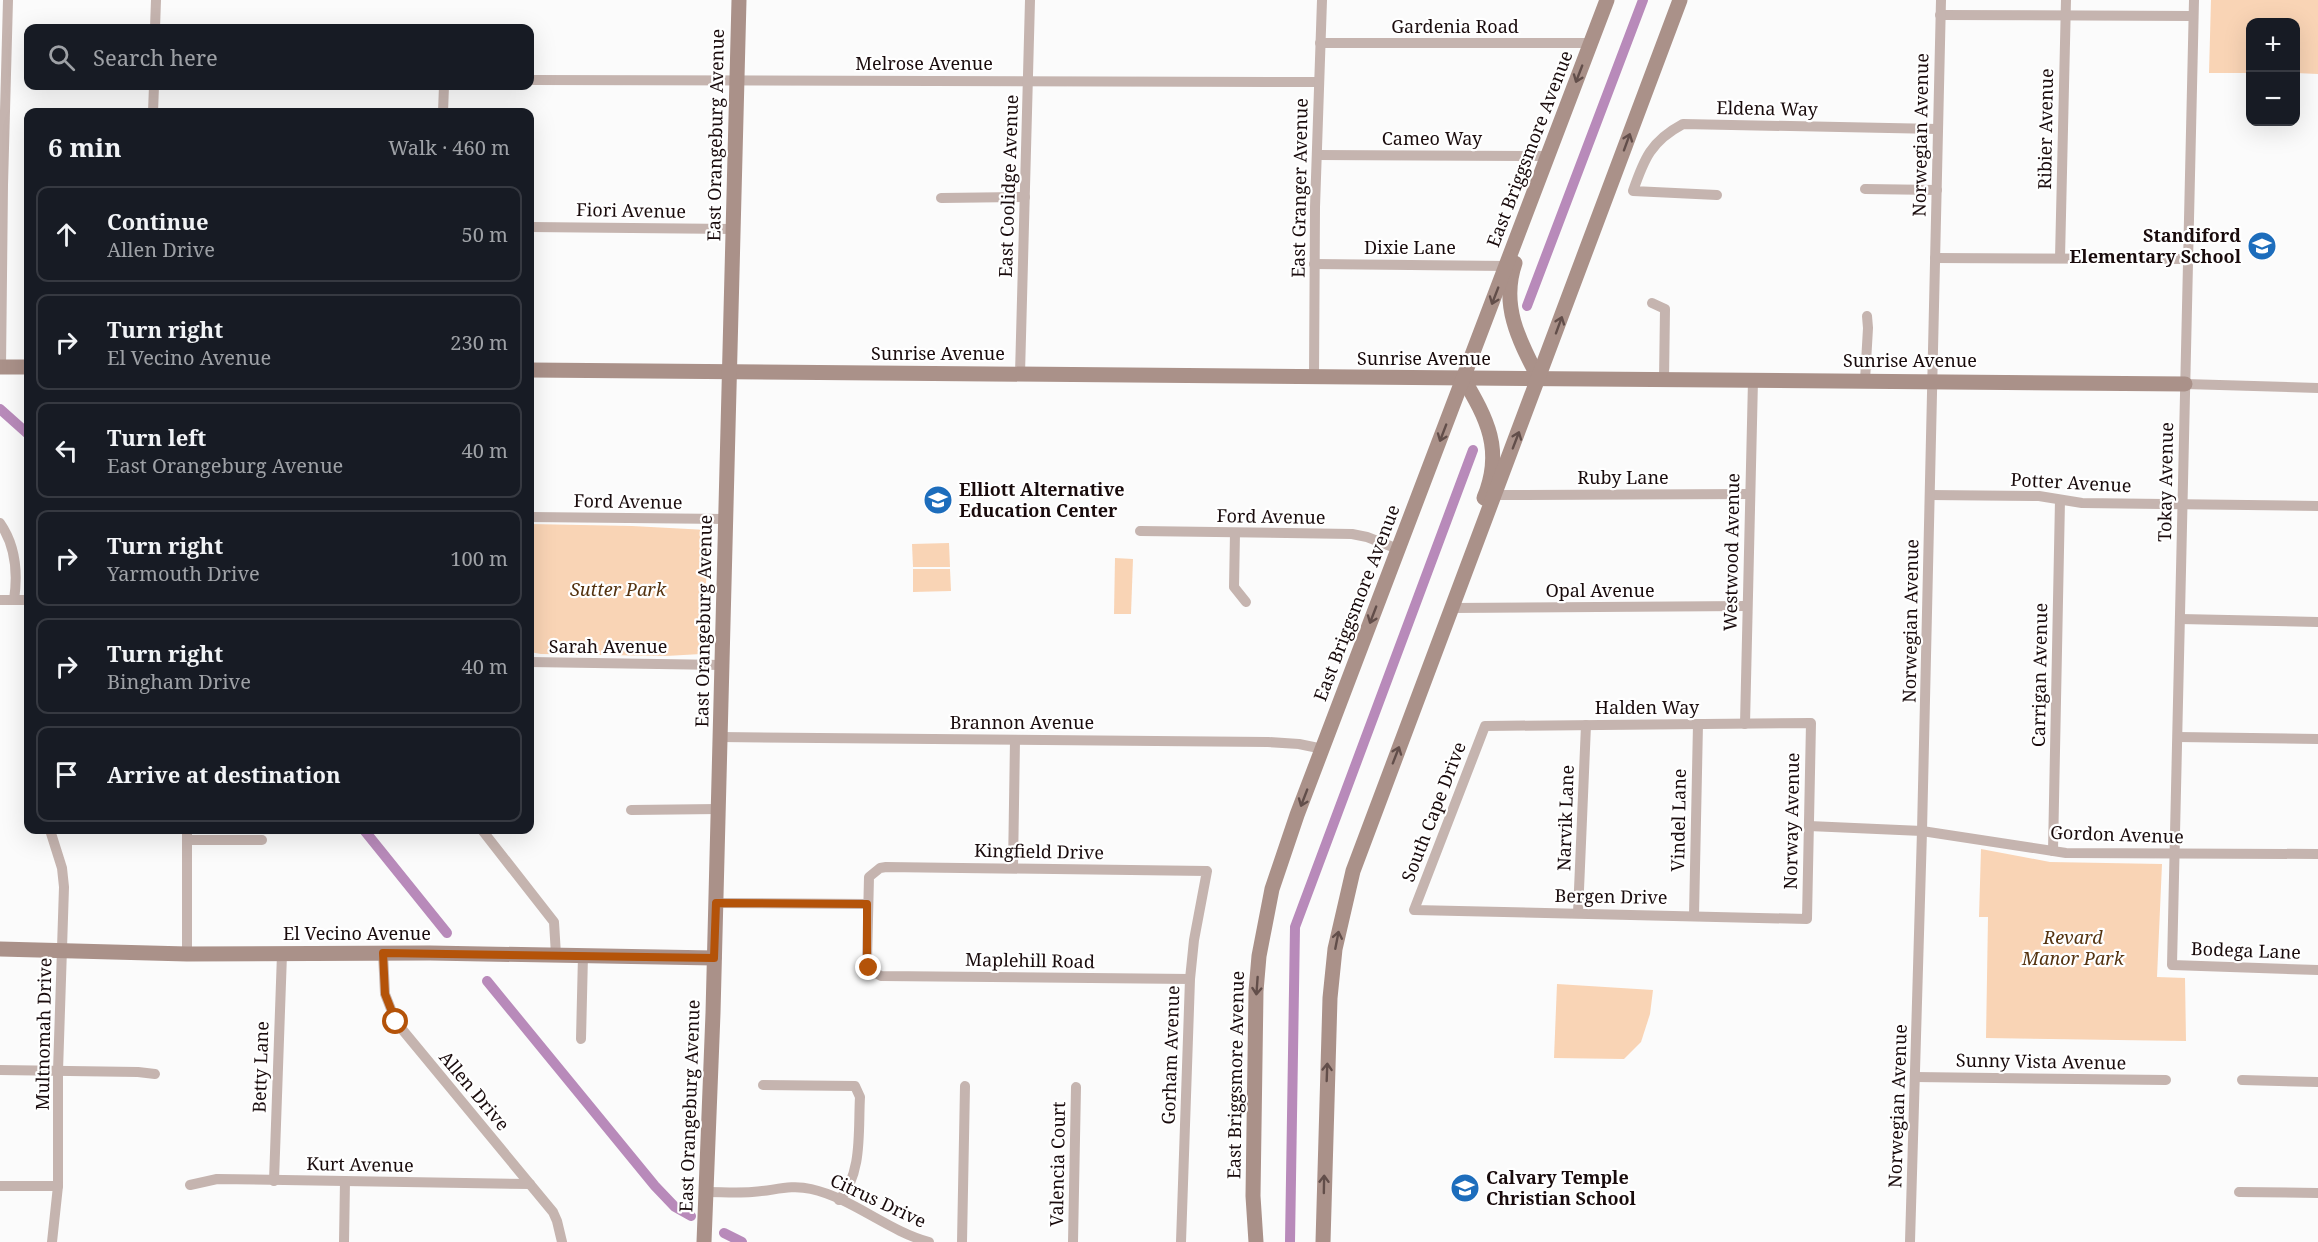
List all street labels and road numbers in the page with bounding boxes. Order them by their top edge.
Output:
street label: Gardenia Road [1391,14,1519,38]
street label: East Orangeburg Avenue [701,28,729,242]
street label: East Briggsmore Avenue [1481,47,1578,250]
street label: Melrose Avenue [855,51,993,75]
street label: Norwegian Avenue [1907,53,1933,217]
street label: Ribier Avenue [2032,68,2058,190]
street label: East Coolidge Avenue [993,94,1023,278]
street label: Eldena Way [1716,95,1819,121]
street label: East Granger Avenue [1285,98,1313,278]
street label: Cameo Way [1382,126,1483,150]
street label: Fiori Avenue [576,197,686,223]
street label: Dixie Lane [1364,235,1456,259]
street label: Sunrise Avenue [871,341,1005,365]
street label: Sunrise Avenue [1357,346,1491,370]
street label: Sunrise Avenue [1843,348,1977,372]
street label: Tokay Avenue [2152,422,2178,542]
street label: Ruby Lane [1577,465,1669,489]
street label: Potter Avenue [2010,467,2132,497]
street label: Westwood Avenue [1718,473,1744,631]
street label: Ford Avenue [573,488,683,514]
street label: East Briggsmore Avenue [1308,501,1405,704]
street label: Ford Avenue [1216,503,1326,529]
street label: East Orangeburg Avenue [689,514,717,728]
street label: Norwegian Avenue [1897,539,1923,703]
street label: Opal Avenue [1545,578,1655,602]
street label: Carrigan Avenue [2026,603,2052,747]
street label: Sarah Avenue [549,634,667,658]
street label: Halden Way [1595,695,1700,719]
street label: Brannon Avenue [950,710,1094,734]
street label: South Cape Drive [1395,738,1471,885]
street label: Norway Avenue [1778,752,1804,890]
street label: Narvik Lane [1551,764,1579,872]
street label: Vindel Lane [1665,768,1691,872]
street label: Gordon Avenue [2050,820,2184,848]
street label: Kingfield Drive [974,838,1104,864]
street label: Bergen Drive [1554,883,1668,909]
street label: El Vecino Avenue [283,921,431,945]
street label: Bodega Lane [2191,936,2301,964]
street label: Maplehill Road [965,947,1095,973]
street label: Multnomah Drive [30,957,56,1111]
street label: East Briggsmore Avenue [1221,971,1249,1179]
street label: Gorham Avenue [1156,985,1184,1125]
street label: East Orangeburg Avenue [673,999,705,1213]
street label: Betty Lane [246,1021,274,1113]
street label: Norwegian Avenue [1882,1024,1912,1188]
street label: Allen Drive [434,1045,515,1135]
street label: Sunny Vista Avenue [1956,1048,2126,1074]
street label: Valencia Court [1044,1101,1070,1227]
street label: Kurt Avenue [306,1151,414,1177]
street label: Citrus Drive [827,1167,930,1233]

